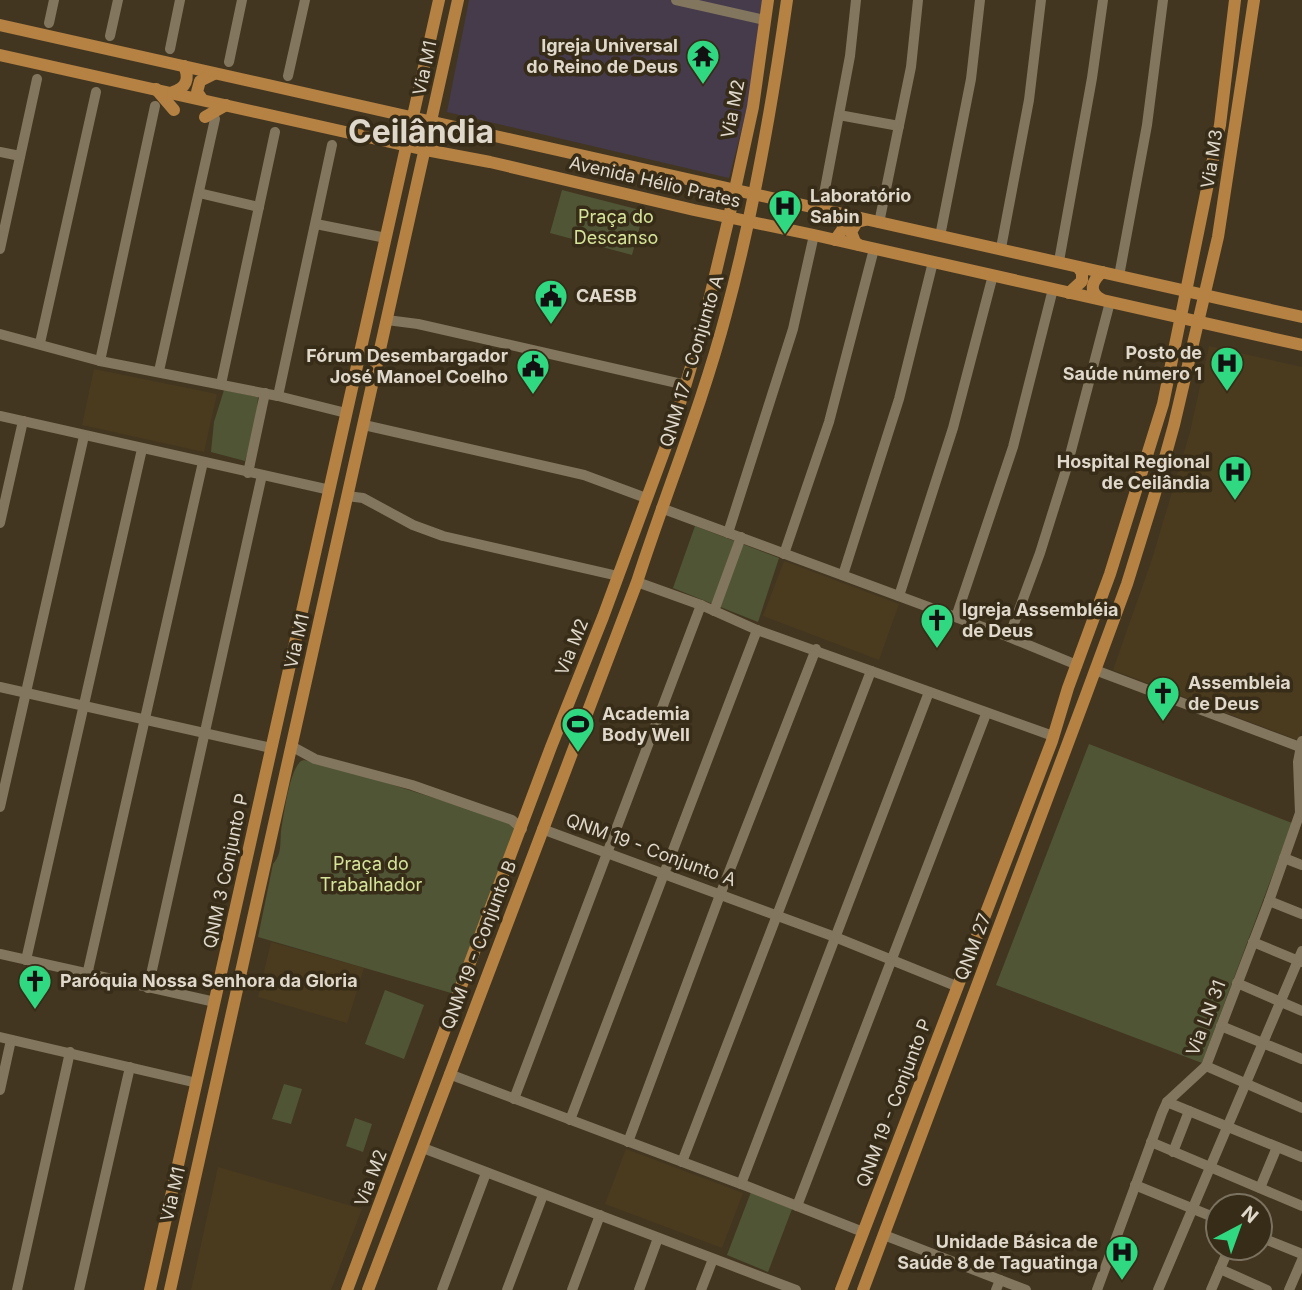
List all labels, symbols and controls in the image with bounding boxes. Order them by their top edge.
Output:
place label: Igreja Universal do Reino de Deus [526,35,678,77]
temple icon: Igreja Universal do Reino de Deus [684,37,722,86]
street label: Via M1 [408,39,441,97]
street label: Via M2 [717,78,748,140]
district label: Ceilândia [348,112,494,151]
street label: Via M3 [1196,128,1227,190]
street label: Avenida Hélio Prates [567,152,743,211]
place label: Laboratório Sabin [810,185,911,227]
hospital icon: Laboratório Sabin [766,187,804,236]
park label: Praça do Descanso [574,206,658,248]
street label: QNM 17 - Conjunto A [655,272,728,449]
public building icon: CAESB [532,277,570,326]
place label: CAESB [576,285,637,306]
place label: Posto de Saúde número 1 [1063,342,1202,384]
hospital icon: Posto de Saúde número 1 [1208,344,1246,393]
place label: Fórum Desembargador José Manoel Coelho [306,345,508,387]
public building icon: Fórum Desembargador José Manoel Coelho [514,347,552,396]
place label: Hospital Regional de Ceilândia [1057,451,1210,493]
hospital icon: Hospital Regional de Ceilândia [1216,453,1254,502]
place label: Igreja Assembléia de Deus [962,599,1118,641]
church icon: Igreja Assembléia de Deus [918,601,956,650]
street label: Via M1 [280,611,313,670]
street label: Via M2 [551,615,592,678]
place label: Assembleia de Deus [1188,672,1291,714]
church icon: Assembleia de Deus [1144,674,1182,723]
place label: Academia Body Well [602,703,690,745]
sports icon: Academia Body Well [559,705,597,754]
street label: QNM 3 Conjunto P [199,791,252,950]
street label: QNM 19 - Conjunto A [563,809,739,890]
park label: Praça do Trabalhador [320,853,422,895]
street label: QNM 19 - Conjunto B [437,857,520,1032]
street label: QNM 27 [950,910,995,983]
church icon: Paróquia Nossa Senhora da Gloria [16,962,54,1011]
place label: Paróquia Nossa Senhora da Gloria [60,970,358,991]
street label: Via LN 31 [1182,977,1230,1059]
street label: QNM 19 - Conjunto P [852,1016,935,1190]
street label: Via M2 [350,1146,391,1209]
street label: Via M1 [156,1164,189,1223]
north arrow [1204,1192,1274,1262]
text: N [1237,1201,1263,1228]
place label: Unidade Básica de Saúde 8 de Taguatinga [897,1231,1098,1273]
hospital icon: Unidade Básica de Saúde 8 de Taguatinga [1103,1233,1141,1282]

